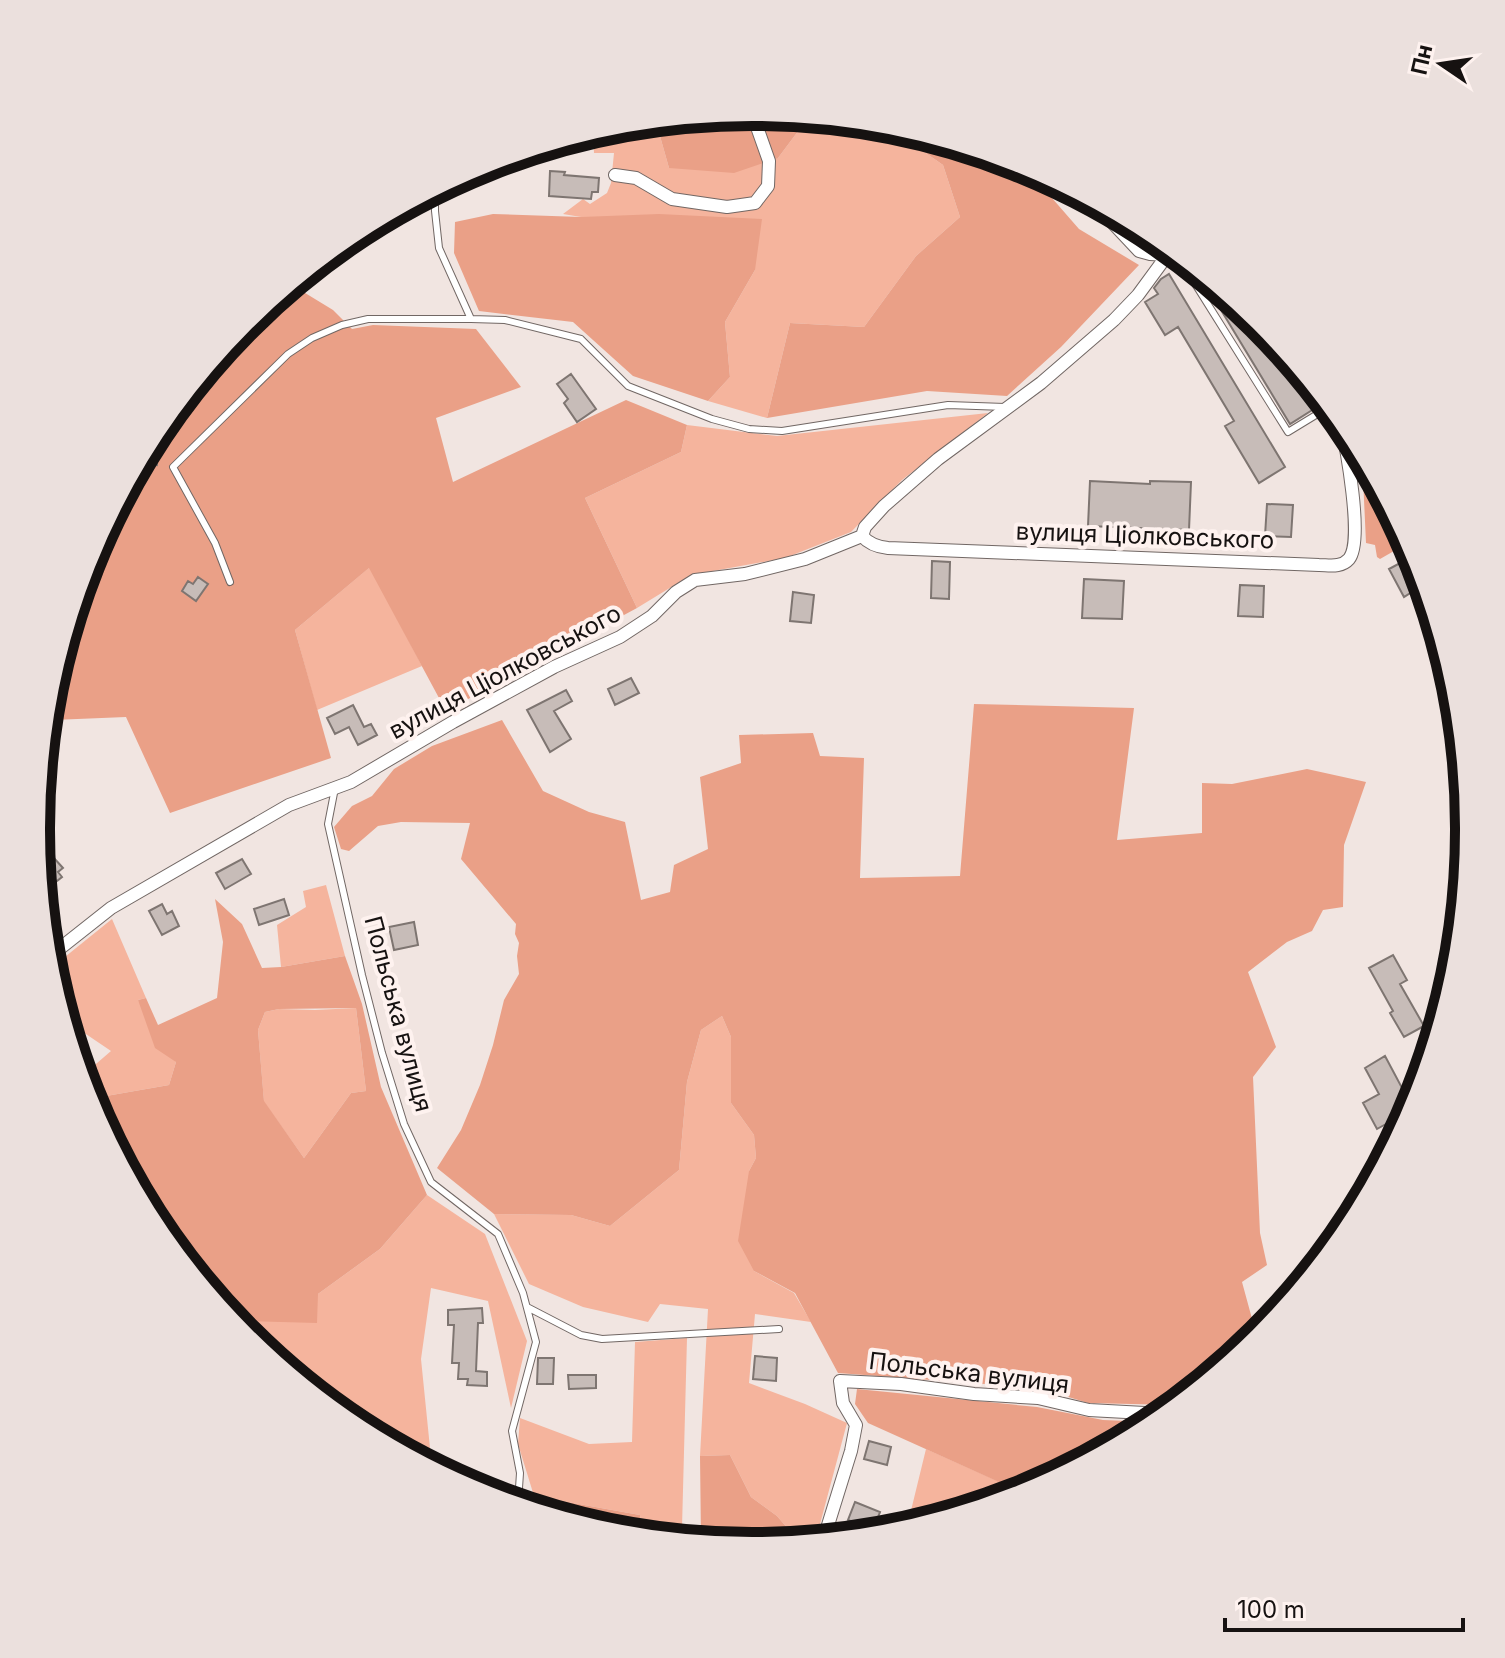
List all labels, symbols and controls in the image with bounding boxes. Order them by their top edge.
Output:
north arrow [1401,24,1481,104]
text: Пн [1405,42,1438,77]
street label: вулиця Ціолковського [1015,516,1275,555]
street label: вулиця Ціолковського [384,598,626,745]
street label: Польська вулиця [358,913,439,1115]
street label: Польська вулиця [867,1346,1071,1399]
scale bar [1225,1582,1463,1632]
text: 100 m [1237,1595,1305,1624]

